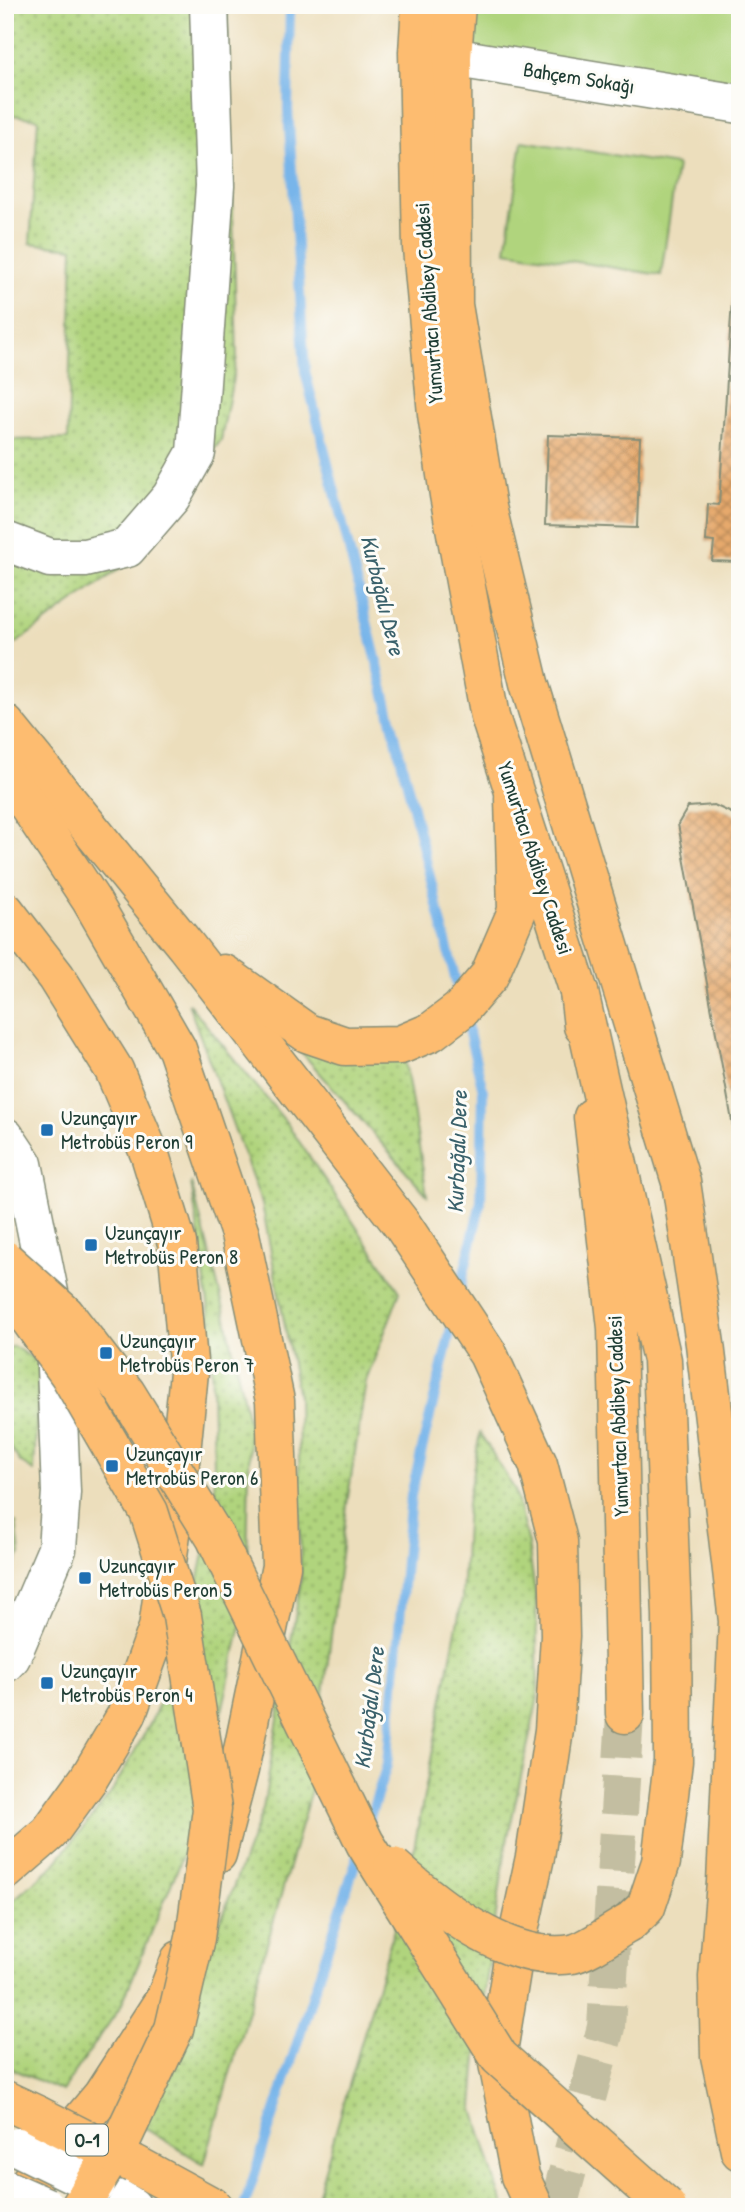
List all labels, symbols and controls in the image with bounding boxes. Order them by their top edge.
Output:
street label: Bahçem Sokağı [521,54,637,101]
street label: Yumurtacı Abdibey Caddesi [407,202,450,404]
water label: Kurbağalı Dere [353,532,414,659]
street label: Yumurtacı Abdibey Caddesi [491,758,580,958]
water label: Kurbağalı Dere [439,1089,475,1214]
place label: Uzunçayır Metrobüs Peron 9 [61,1103,193,1156]
marker: Uzunçayır Metrobüs Peron 9 [39,1122,55,1138]
place label: Uzunçayır Metrobüs Peron 8 [105,1218,238,1271]
marker: Uzunçayır Metrobüs Peron 8 [83,1237,99,1253]
street label: Yumurtacı Abdibey Caddesi [599,1315,636,1517]
place label: Uzunçayır Metrobüs Peron 7 [120,1326,254,1379]
marker: Uzunçayır Metrobüs Peron 7 [98,1345,114,1361]
place label: Uzunçayır Metrobüs Peron 6 [126,1439,258,1492]
marker: Uzunçayır Metrobüs Peron 6 [104,1458,120,1474]
place label: Uzunçayır Metrobüs Peron 5 [99,1551,232,1604]
marker: Uzunçayır Metrobüs Peron 5 [77,1570,93,1586]
water label: Kurbağalı Dere [346,1644,392,1771]
place label: Uzunçayır Metrobüs Peron 4 [61,1656,193,1709]
marker: Uzunçayır Metrobüs Peron 4 [39,1675,55,1691]
road number: O-1 [66,2124,108,2156]

